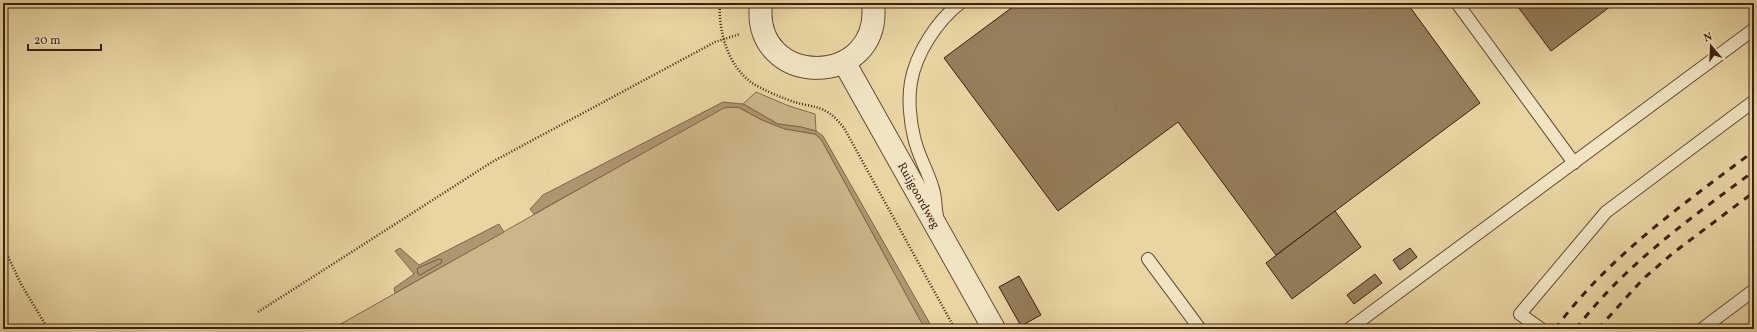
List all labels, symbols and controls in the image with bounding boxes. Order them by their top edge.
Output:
scale bar [28,26,101,52]
north arrow [1691,26,1731,66]
text: N [1702,30,1714,46]
text: 20 m [34,33,61,49]
street label: Ruijgoordweg [893,160,943,232]

